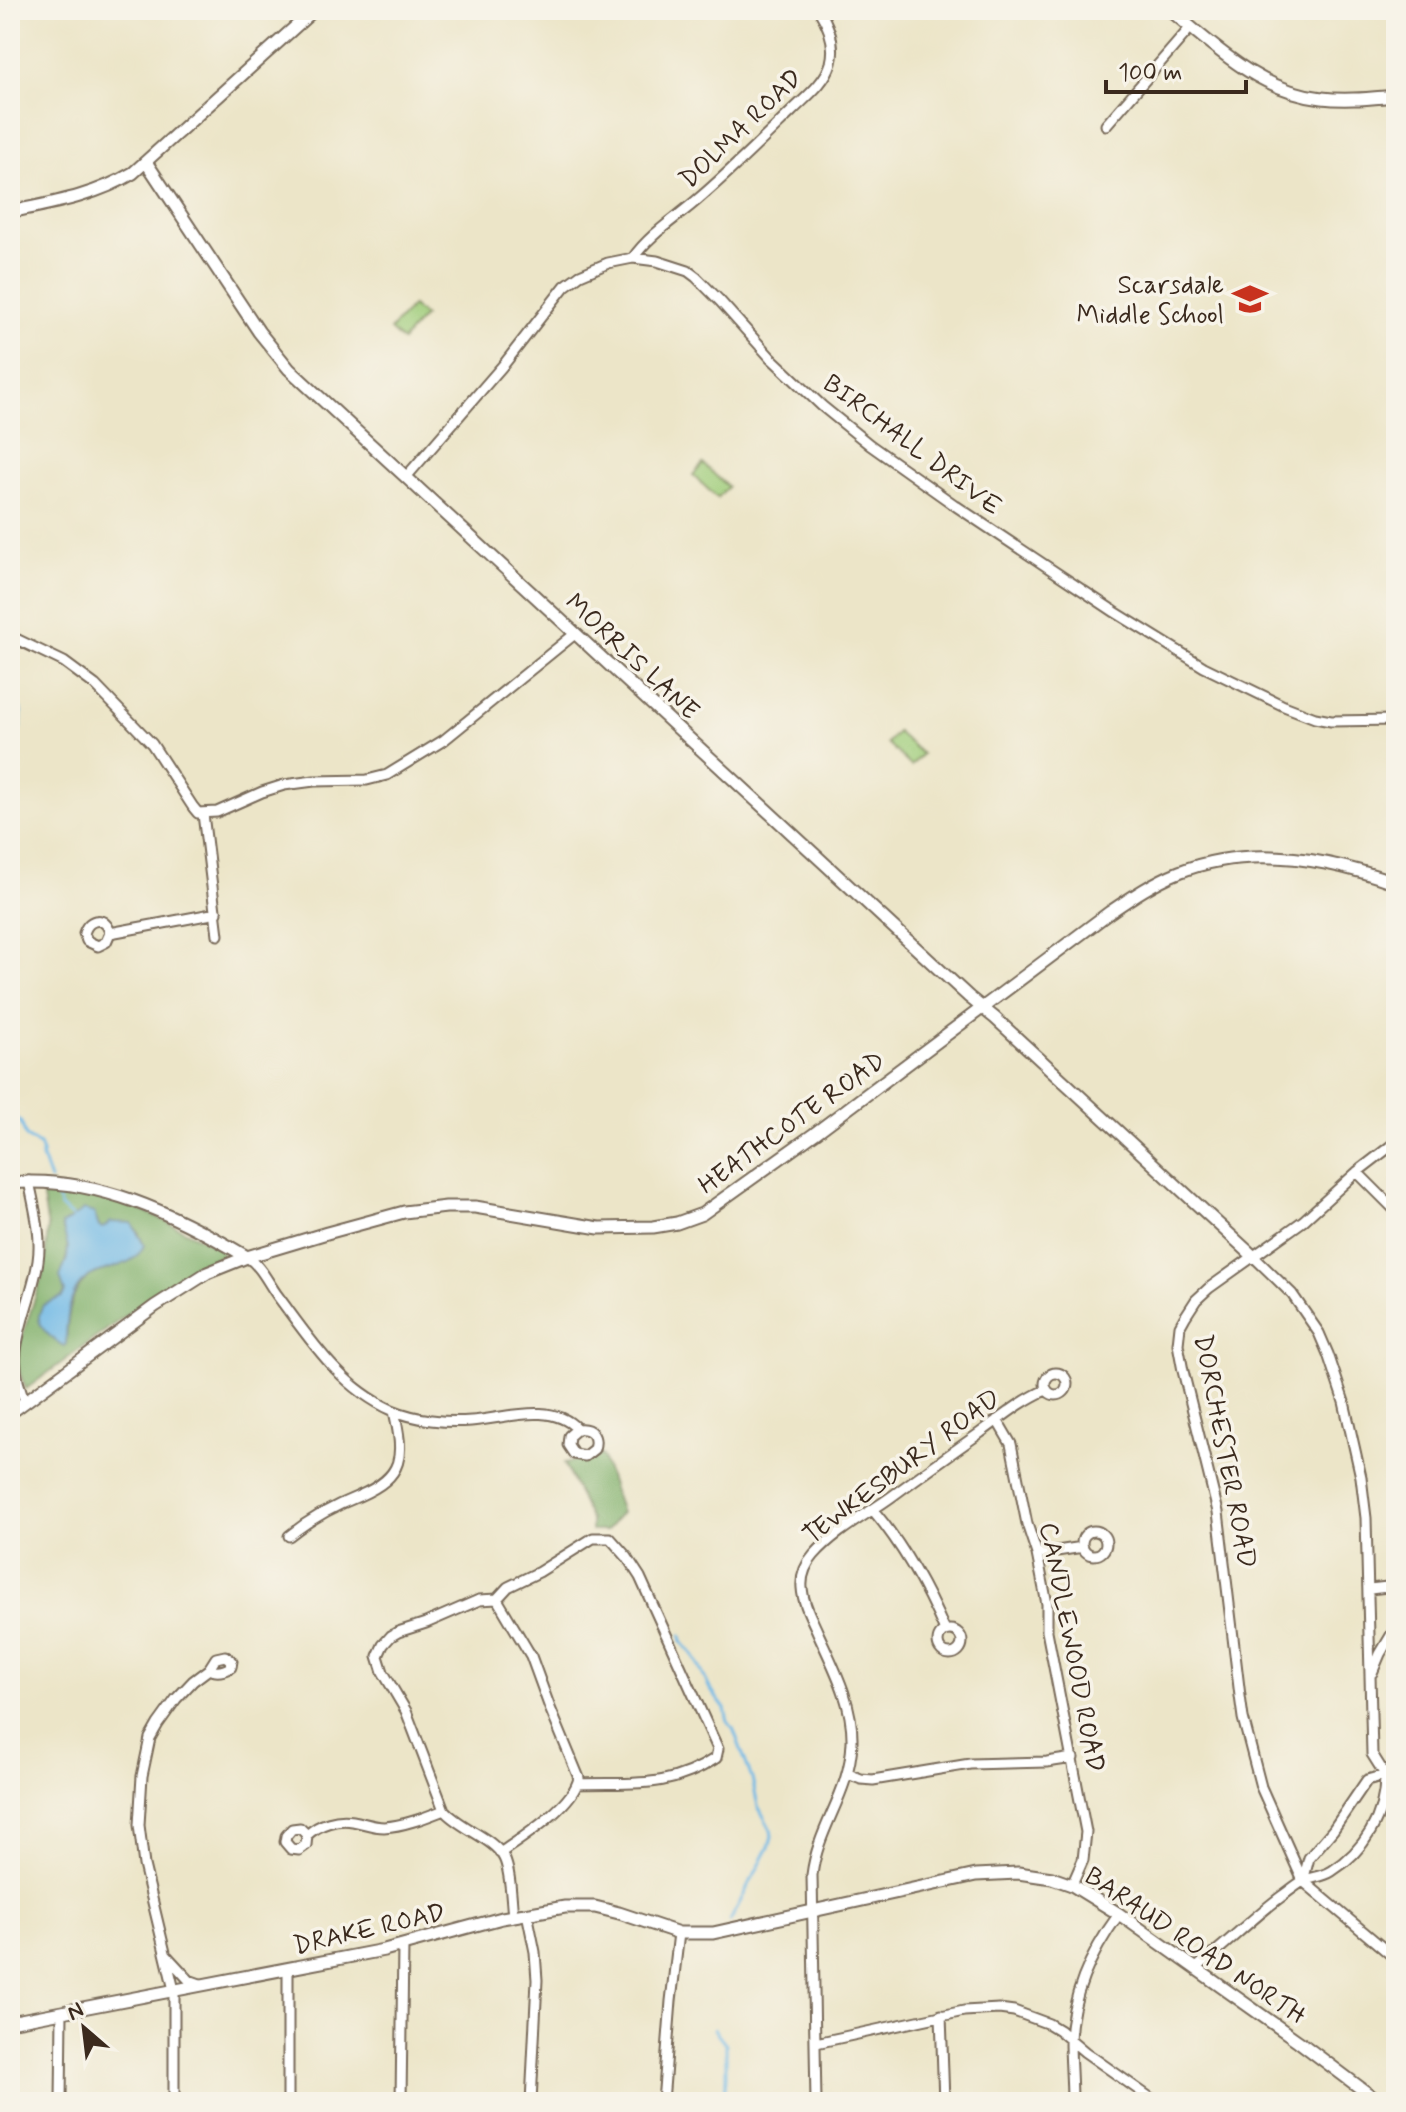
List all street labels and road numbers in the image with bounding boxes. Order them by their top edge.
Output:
street label: DOLMA ROAD [673,62,810,197]
street label: BIRCHALL DRIVE [816,367,1008,524]
street label: MORRIS LANE [557,586,706,728]
street label: HEATHCOTE ROAD [692,1044,892,1203]
street label: DORCHESTER ROAD [1185,1332,1263,1571]
street label: TEWKESBURY ROAD [797,1382,1008,1553]
street label: CANDLEWOOD ROAD [1030,1520,1112,1775]
street label: BARAUD ROAD NORTH [1077,1860,1312,2034]
street label: DRAKE ROAD [290,1896,449,1964]

